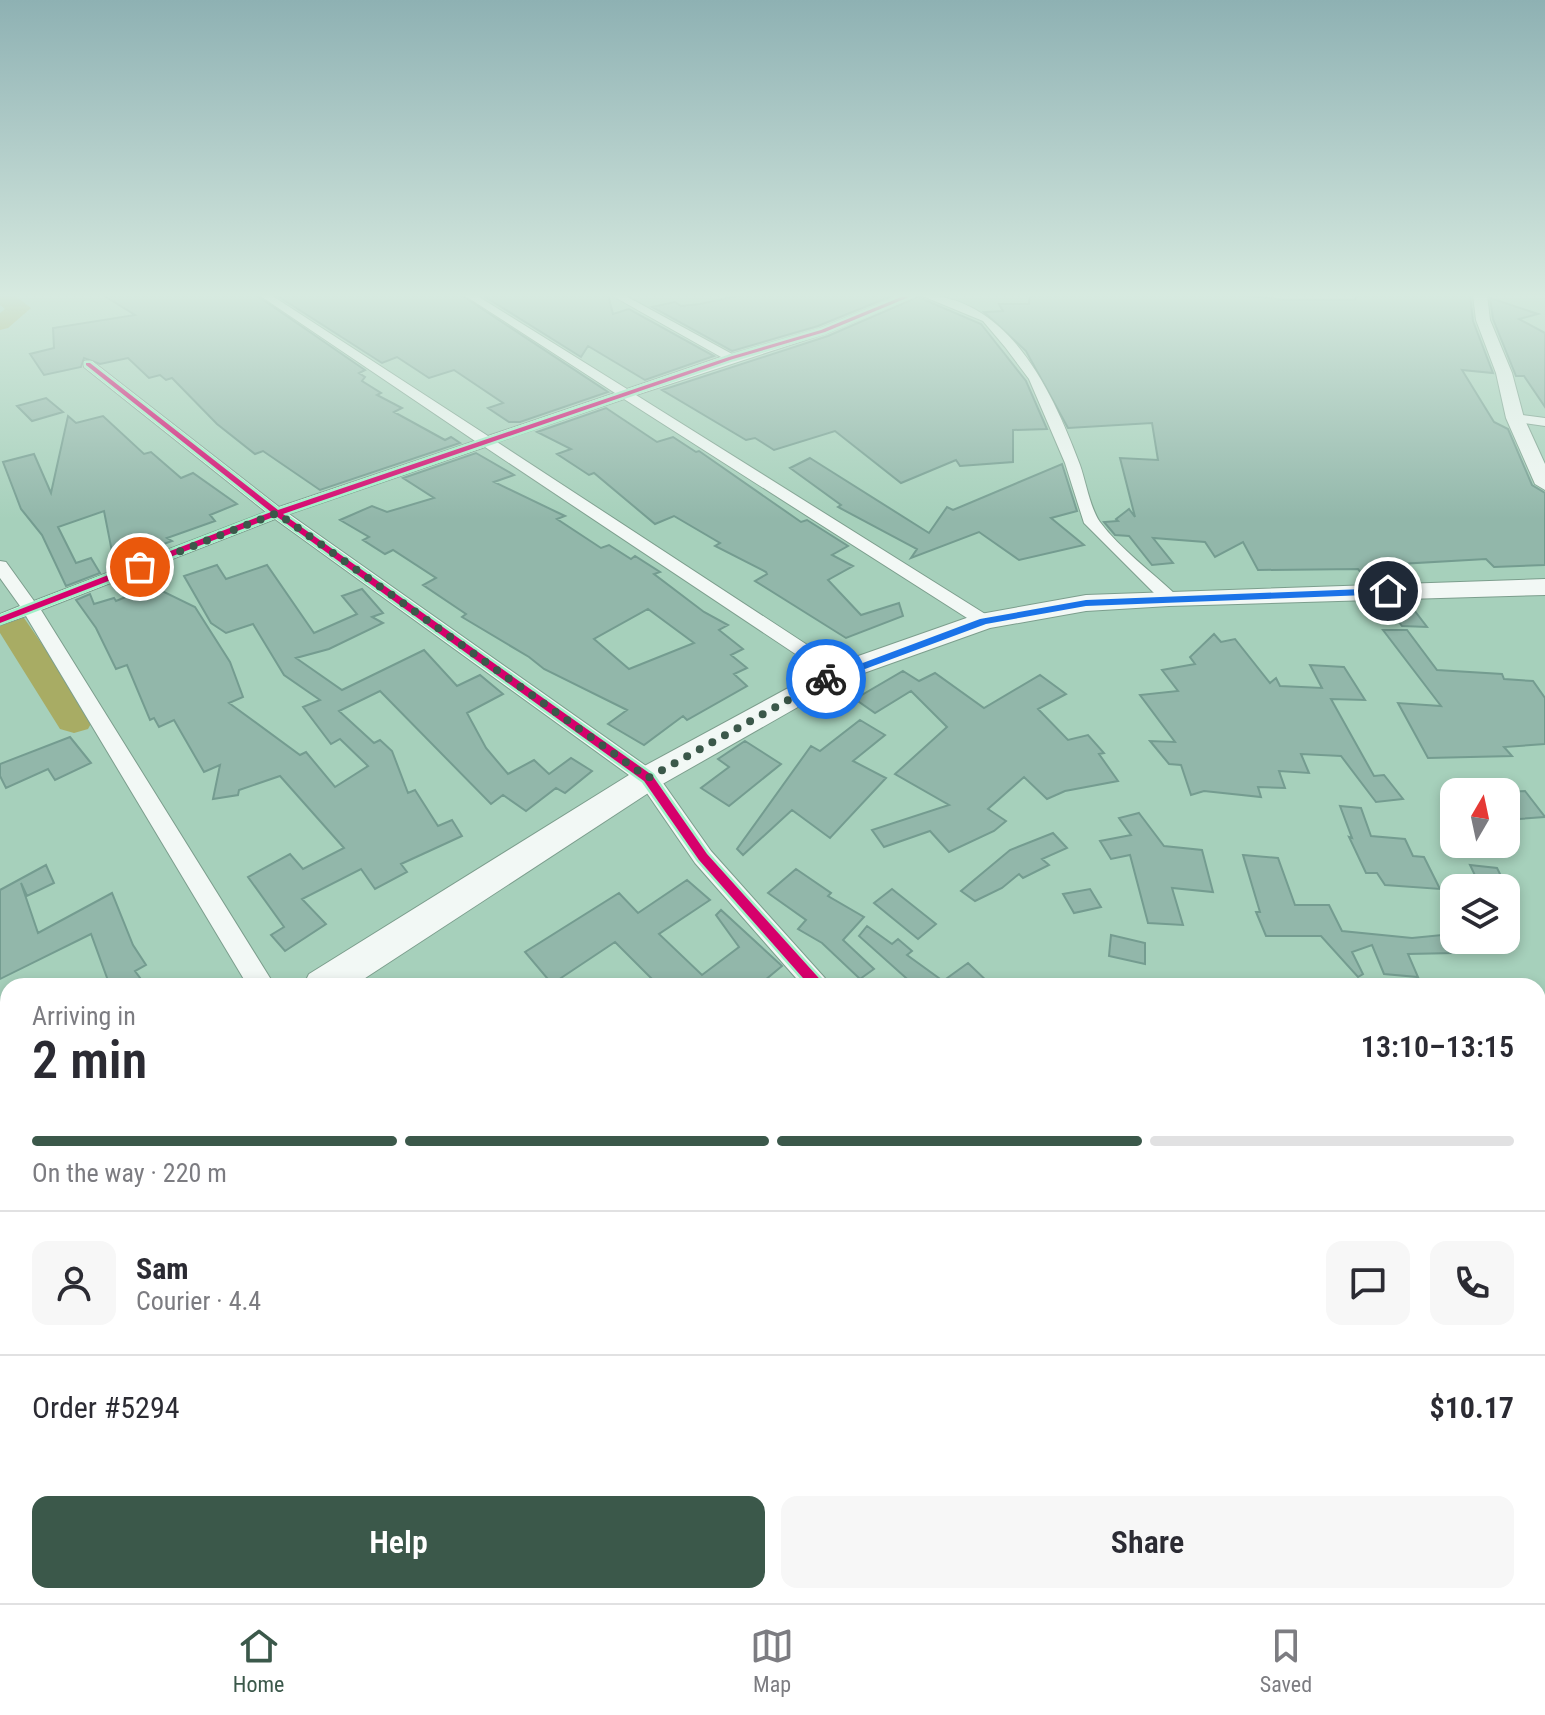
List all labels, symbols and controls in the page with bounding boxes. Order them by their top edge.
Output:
pin [106,533,174,601]
icon: bag [118,545,162,589]
pin [1354,557,1422,625]
icon: home [1366,569,1410,613]
courier [786,639,866,719]
icon: bike [804,657,848,701]
north arrow [1440,778,1520,858]
map controls [1440,778,1520,954]
button: layers [1440,874,1520,954]
text: Arriving in [32,1001,136,1031]
text: 13:10–13:15 [1361,1029,1514,1064]
text: 2 min [32,1030,147,1091]
text: On the way · 220 m [32,1158,227,1188]
button: person [32,1241,116,1325]
button: chat [1326,1241,1410,1325]
button: phone [1430,1241,1514,1325]
text: Sam [136,1251,189,1286]
text: Courier · 4.4 [136,1286,261,1316]
text: Order #5294 [32,1390,180,1425]
text: $10.17 [1429,1390,1514,1425]
button: Help [32,1496,765,1588]
button: Share [781,1496,1514,1588]
tab: Home [233,1624,284,1697]
tab: Map [750,1624,794,1697]
tab: Saved [1260,1624,1312,1697]

